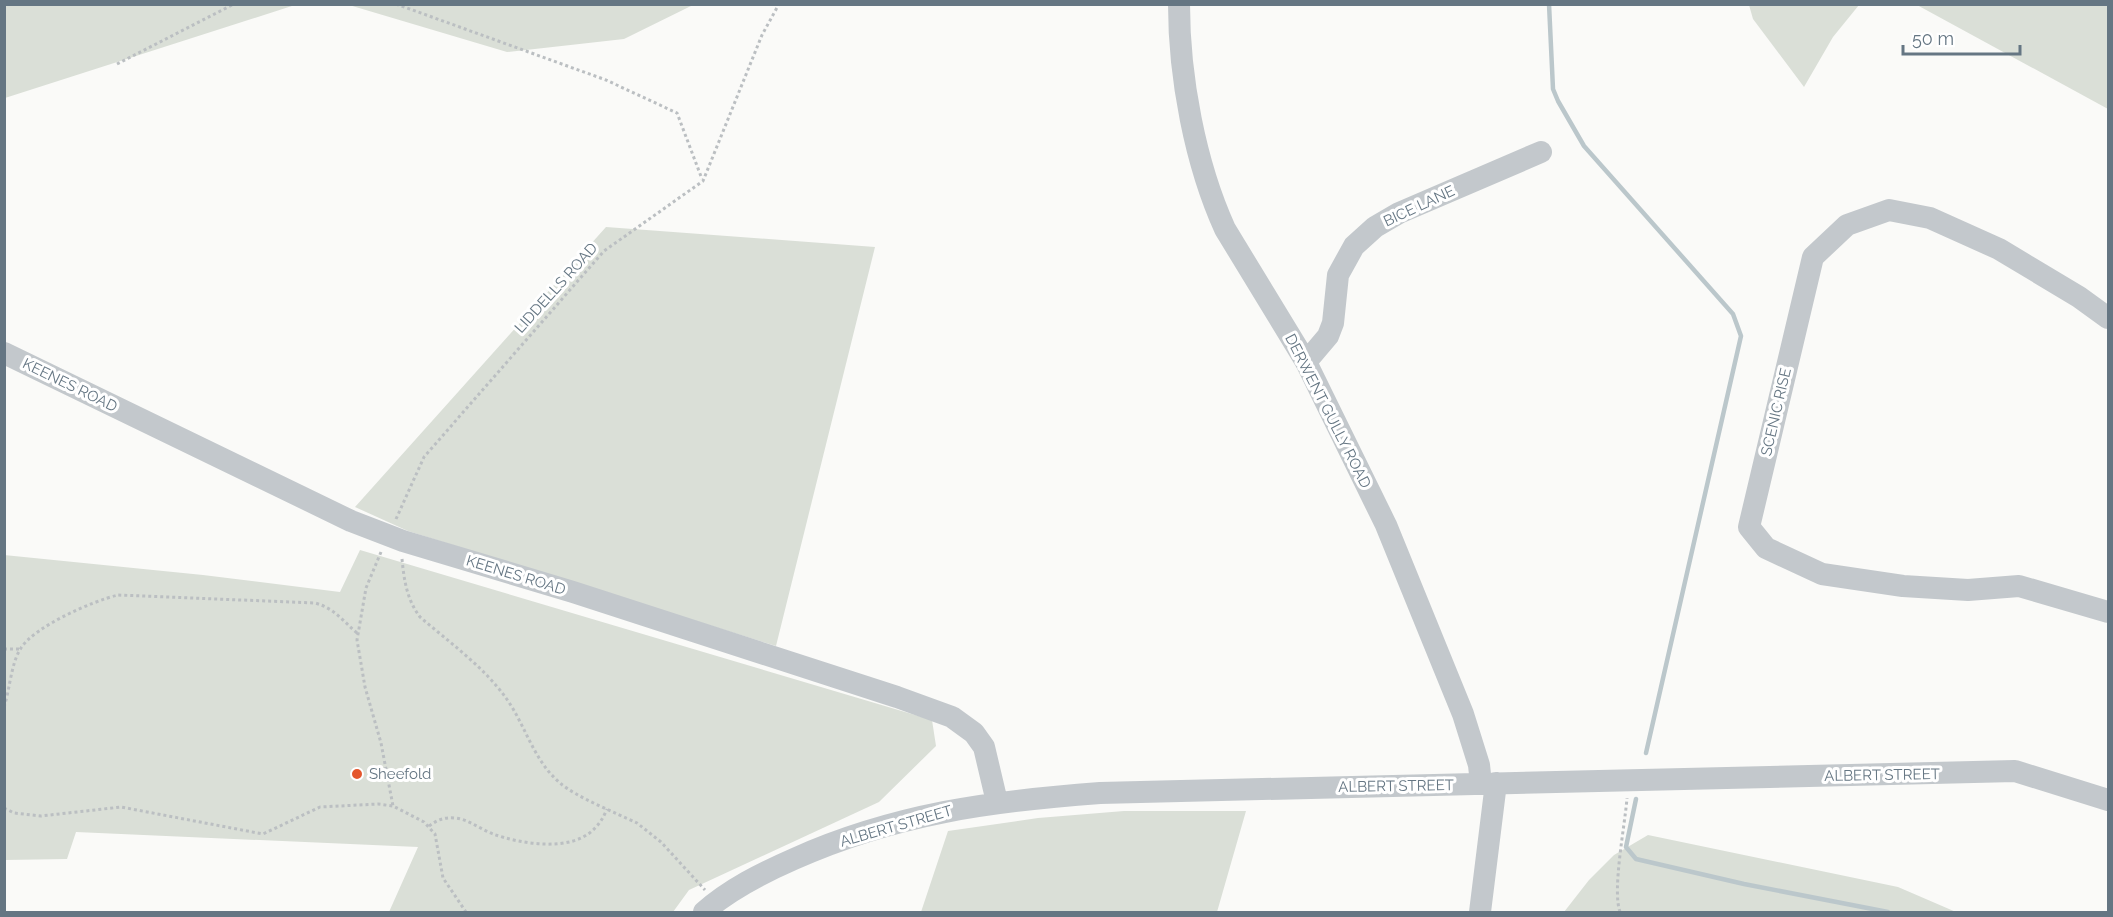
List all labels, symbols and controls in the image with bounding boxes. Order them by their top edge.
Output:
scale bar [1903,18,2020,56]
text: 50 m [1912,28,1954,49]
street label: BICE LANE [1381,182,1457,230]
street label: LIDDELLS ROAD [511,239,601,337]
street label: DERWENT GULLY ROAD [1281,331,1375,491]
street label: KEENES ROAD [20,354,120,416]
street label: SCENIC RISE [1757,366,1795,458]
street label: KEENES ROAD [464,551,568,599]
place label: Sheefold [369,765,431,783]
street label: ALBERT STREET [1824,765,1940,785]
marker: Sheefold [350,767,364,781]
street label: ALBERT STREET [1338,776,1454,796]
street label: ALBERT STREET [838,801,954,851]

